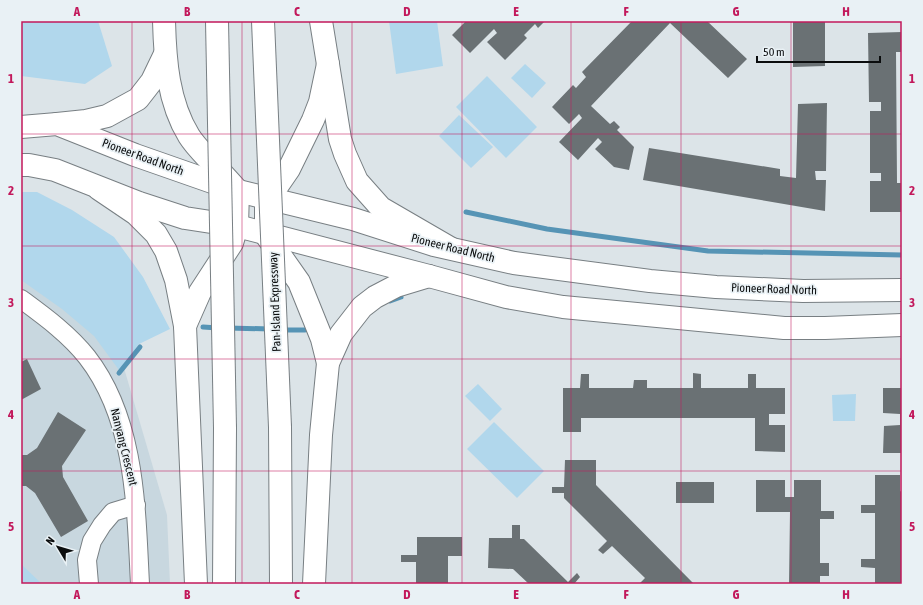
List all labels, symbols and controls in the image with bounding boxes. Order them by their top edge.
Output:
text: A [73,4,81,19]
text: B [184,4,191,19]
text: C [294,4,300,19]
text: D [403,4,411,19]
text: E [513,4,519,19]
text: F [623,4,629,19]
text: G [733,4,740,19]
text: H [842,4,850,19]
scale bar [757,38,880,64]
text: 50 m [763,45,785,59]
text: 1 [8,71,14,86]
text: 1 [909,71,915,86]
street label: Pioneer Road North [100,136,186,178]
text: 2 [8,183,14,198]
text: 2 [909,183,915,198]
street label: Pioneer Road North [410,231,496,265]
street label: Pan-Island Expressway [266,252,284,352]
street label: Pioneer Road North [731,281,817,297]
text: 3 [8,295,14,310]
text: 3 [909,295,915,310]
text: 4 [7,407,14,422]
street label: Nanyang Crescent [108,407,141,488]
text: 4 [908,407,915,422]
text: 5 [8,519,14,534]
text: 5 [909,519,915,534]
north arrow [38,527,78,567]
text: N [43,535,57,547]
text: A [73,587,81,602]
text: B [184,587,191,602]
text: C [294,587,300,602]
text: D [403,587,411,602]
text: E [513,587,519,602]
text: F [623,587,629,602]
text: G [733,587,740,602]
text: H [842,587,850,602]

